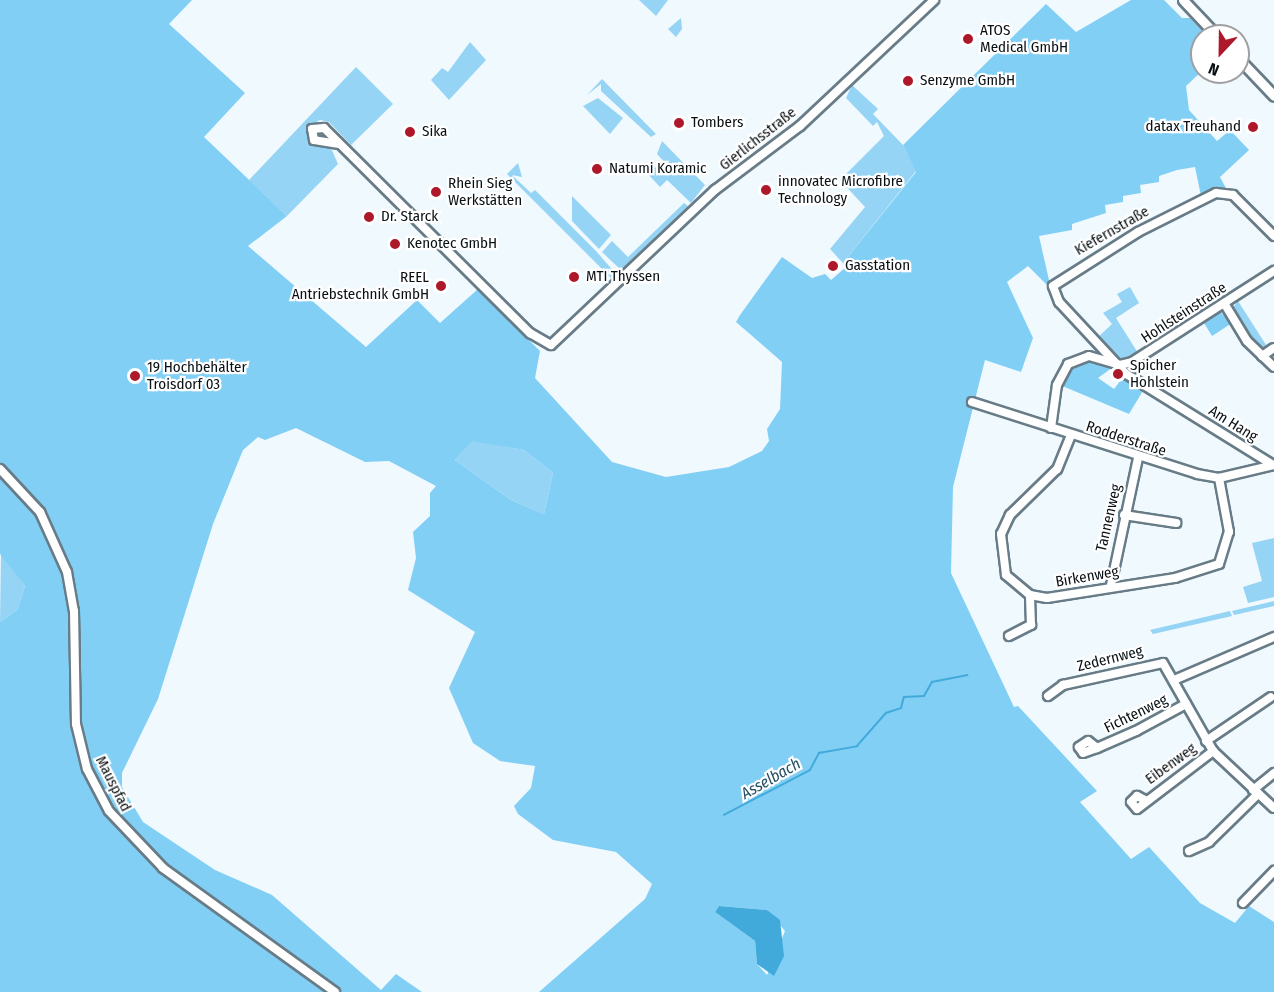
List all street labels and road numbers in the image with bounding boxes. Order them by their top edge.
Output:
street label: Gierlichsstraße [716,104,800,174]
street label: Kiefernstraße [1072,202,1152,260]
street label: Hohlsteinstraße [1138,279,1230,347]
street label: Am Hang [1205,402,1261,446]
street label: Rodderstraße [1084,418,1168,460]
street label: Tannenweg [1092,482,1126,554]
street label: Birkenweg [1054,563,1120,591]
street label: Zedernweg [1075,642,1145,676]
street label: Fichtenweg [1101,691,1171,737]
street label: Eibenweg [1142,740,1200,788]
street label: Mauspfad [91,753,135,815]

